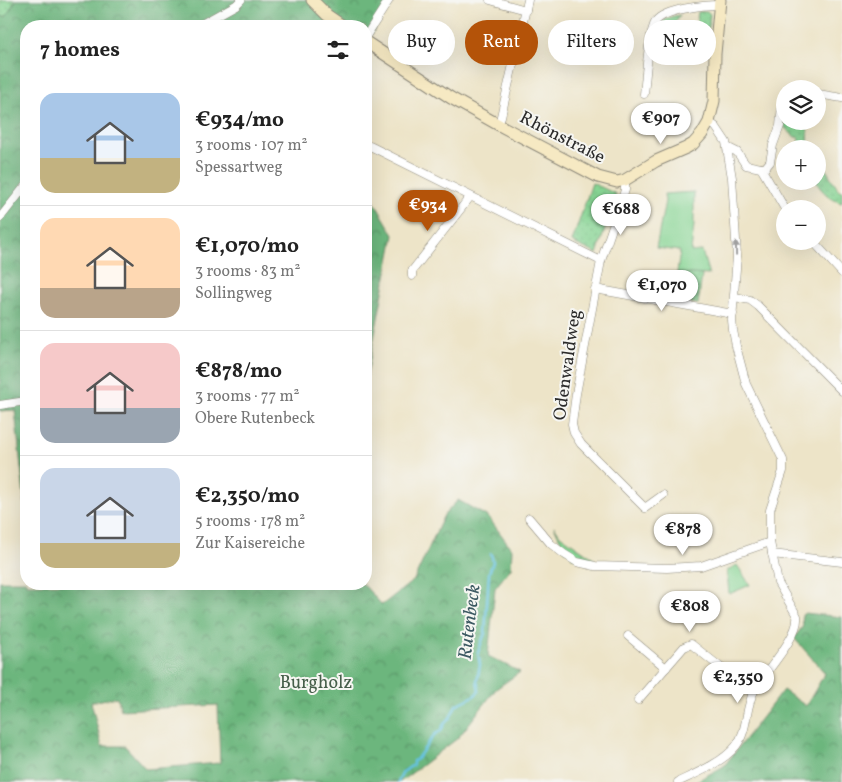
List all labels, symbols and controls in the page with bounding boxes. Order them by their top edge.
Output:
chip: Buy [388,20,455,65]
chip: Rent [465,20,538,65]
chip: Filters [548,20,634,65]
chip: New [644,20,716,65]
text: 7 homes [40,36,120,65]
icon: filters [324,36,352,64]
map controls [776,80,826,250]
button: layers [776,80,826,130]
pin: €907 [631,102,691,145]
text: €934/mo [195,106,284,135]
street label: Rhönstraße [515,106,609,170]
text: €907 [642,108,680,130]
icon: home [80,113,140,173]
text: 3 rooms · 107 m² [195,135,308,157]
button: + [776,140,826,190]
text: Spessartweg [195,157,283,179]
pin: €934 [398,190,458,232]
pin: €688 [591,194,651,236]
text: €934 [409,195,447,217]
text: €688 [602,199,640,221]
button: − [776,200,826,250]
text: €1,070/mo [195,232,299,261]
icon: home [80,238,140,298]
one-way arrow [732,240,740,256]
text: 3 rooms · 83 m² [195,261,300,283]
pin: €1,070 [621,270,703,312]
text: €1,070 [637,275,687,297]
text: Sollingweg [195,283,272,305]
street label: Odenwaldweg [548,308,588,422]
text: €878/mo [195,357,282,386]
icon: home [80,363,140,423]
text: 3 rooms · 77 m² [195,386,299,408]
text: Obere Rutenbeck [195,408,315,430]
text: €2,350/mo [195,482,299,511]
icon: home [80,488,140,548]
text: 5 rooms · 178 m² [195,511,305,533]
pin: €878 [653,514,713,556]
text: €878 [665,519,701,541]
text: Zur Kaisereiche [195,533,305,555]
water label: Rutenbeck [453,583,488,661]
pin: €808 [660,590,720,633]
text: €808 [670,596,710,618]
pin: €2,350 [697,662,779,704]
text: €2,350 [713,667,763,689]
park label: Burgholz [280,671,352,696]

